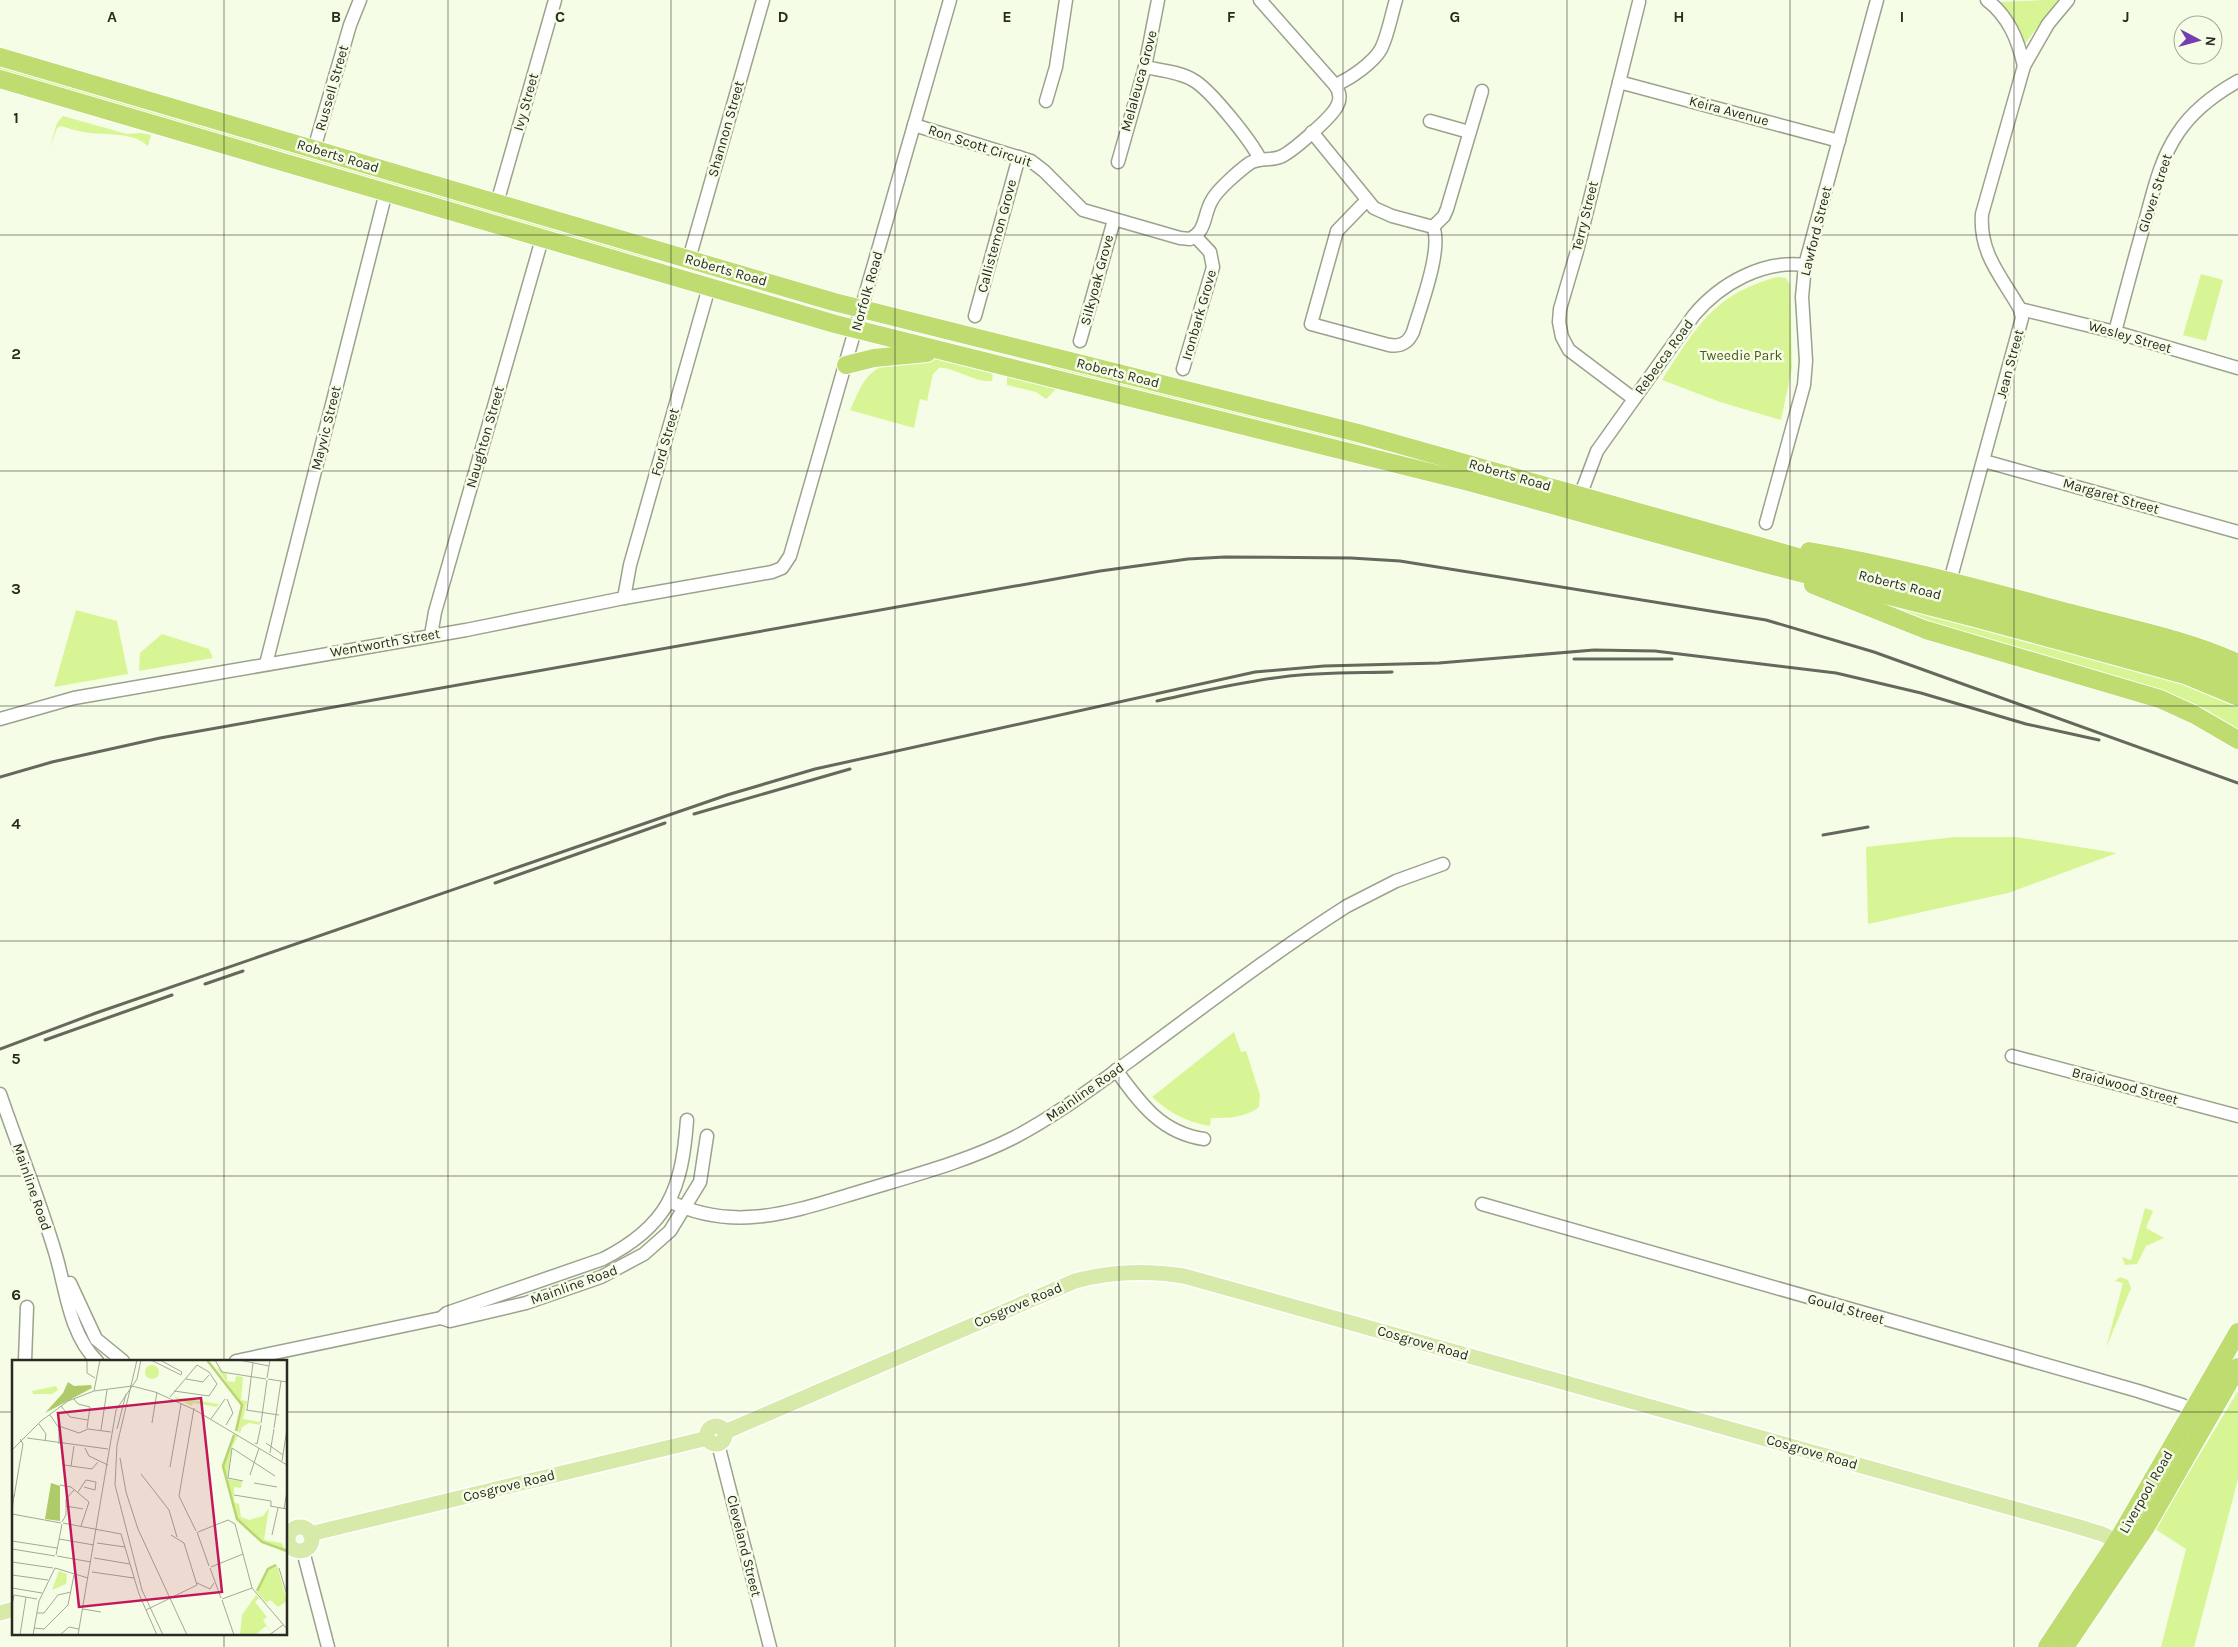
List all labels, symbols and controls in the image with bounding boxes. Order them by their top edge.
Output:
text: A [107,7,117,26]
text: B [331,7,341,26]
text: C [555,7,565,26]
text: D [778,7,789,26]
text: E [1002,7,1012,26]
text: F [1227,7,1236,26]
text: G [1450,7,1460,26]
text: H [1673,7,1685,26]
text: I [1900,7,1904,26]
text: J [2122,7,2130,26]
north arrow [2173,15,2223,65]
street label: Melaleuca Grove [1117,28,1161,134]
text: N [2201,35,2219,47]
street label: Russell Street [312,43,352,133]
street label: Ivy Street [510,71,542,133]
street label: Shannon Street [704,79,748,179]
street label: Keira Avenue [1687,92,1771,130]
text: 1 [13,108,19,127]
street label: Ron Scott Circuit [926,121,1034,171]
street label: Roberts Road [295,135,381,177]
street label: Glover Street [2134,152,2176,234]
street label: Callistemon Grove [974,177,1020,295]
street label: Terry Street [1568,179,1602,253]
street label: Lawford Street [1797,184,1835,278]
street label: Silkyoak Grove [1077,233,1117,327]
street label: Norfolk Road [848,249,886,333]
street label: Roberts Road [683,250,769,290]
street label: Ironbark Grove [1178,268,1220,362]
street label: Rebecca Road [1631,316,1697,398]
street label: Wesley Street [2086,317,2174,357]
street label: Jean Street [1993,328,2027,400]
text: 2 [11,344,21,363]
park label: Tweedie Park [1700,347,1782,364]
street label: Roberts Road [1075,354,1161,392]
street label: Mayvic Street [307,384,345,472]
street label: Naughton Street [462,384,508,490]
street label: Ford Street [647,406,683,478]
street label: Roberts Road [1467,455,1553,495]
street label: Margaret Street [2061,474,2161,518]
street label: Roberts Road [1857,566,1943,604]
text: 3 [11,579,21,598]
street label: Wentworth Street [329,625,441,661]
text: 4 [11,814,21,833]
text: 5 [11,1049,21,1068]
street label: Mainline Road [1043,1059,1127,1125]
street label: Braidwood Street [2070,1064,2180,1108]
street label: Mainline Road [9,1141,55,1233]
street label: Mainline Road [528,1261,620,1309]
street label: Cosgrove Road [971,1279,1065,1331]
text: 6 [11,1285,21,1304]
street label: Gould Street [1806,1290,1886,1328]
street label: Cosgrove Road [1375,1322,1471,1364]
inset map [12,1360,288,1634]
street label: Cosgrove Road [1764,1431,1860,1473]
street label: Liverpool Road [2115,1447,2177,1537]
street label: Cosgrove Road [461,1466,557,1506]
street label: Cleveland Street [723,1493,765,1599]

